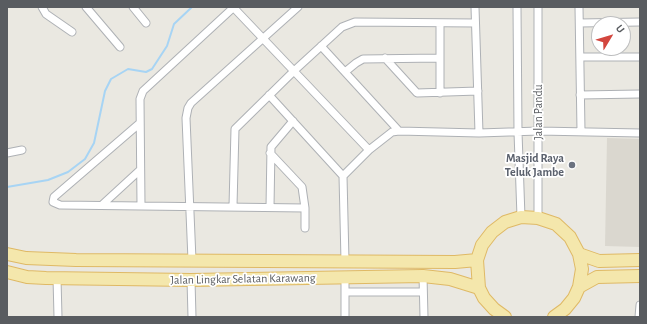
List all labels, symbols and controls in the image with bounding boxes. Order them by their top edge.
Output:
north arrow [591,16,631,56]
text: U [614,23,627,35]
street label: Jalan Pandu [531,84,545,140]
place label: Masjid Raya Teluk Jambe [505,151,564,179]
marker: Masjid Raya Teluk Jambe [567,160,577,170]
street label: Jalan Lingkar Selatan Karawang [170,271,316,287]

